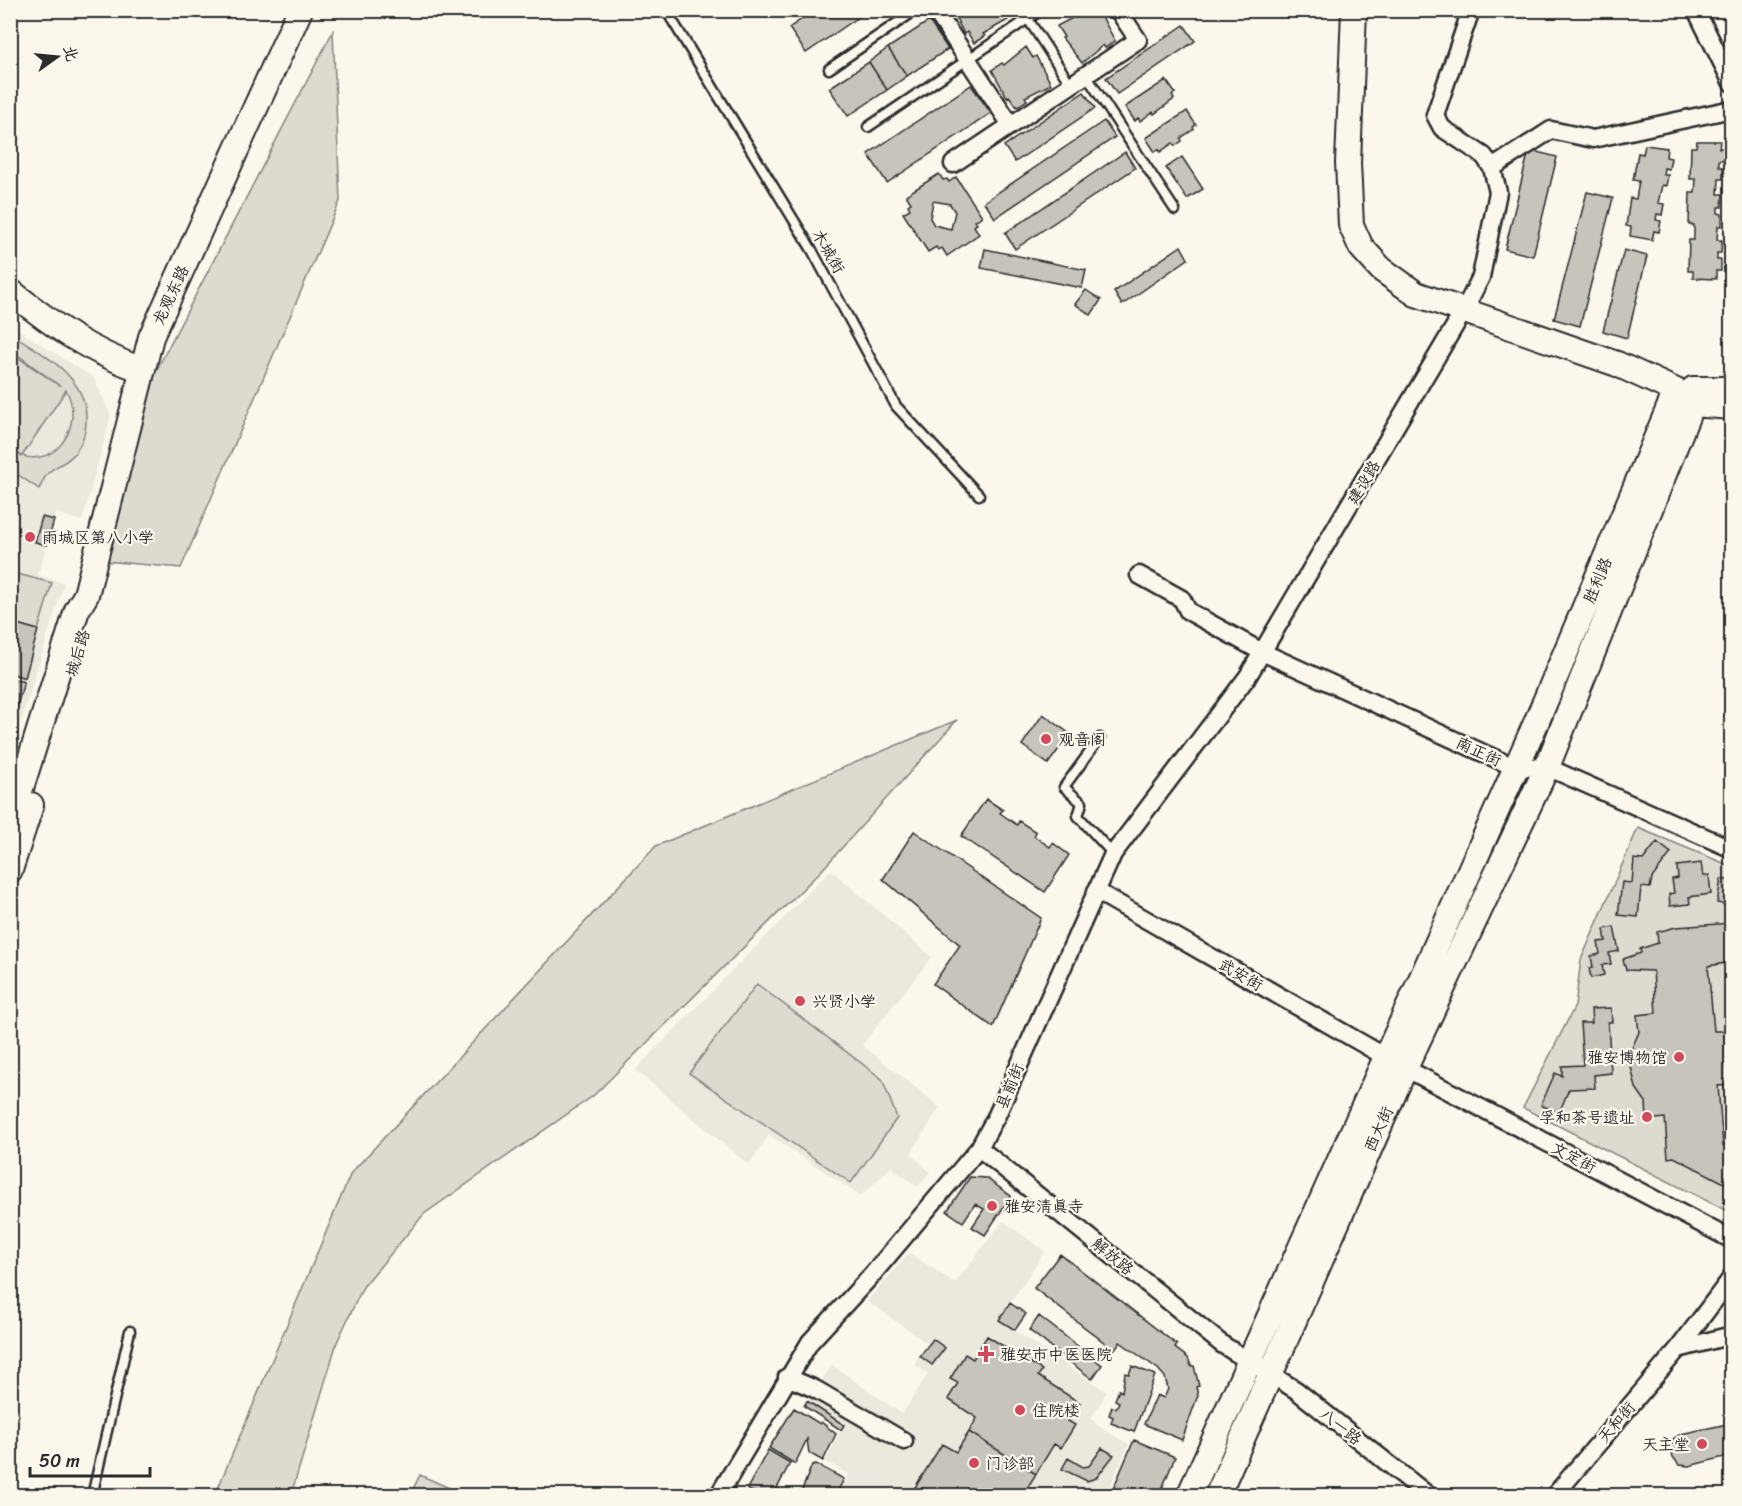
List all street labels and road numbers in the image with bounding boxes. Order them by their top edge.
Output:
street label: 木城街 [804,223,853,279]
street label: 龙观东路 [144,260,197,330]
street label: 建设路 [1339,454,1388,510]
street label: 胜利路 [1575,552,1620,608]
street label: 城后路 [57,626,98,680]
street label: 南正街 [1451,728,1507,775]
street label: 武安街 [1213,950,1269,999]
street label: 县前街 [987,1058,1032,1114]
street label: 西大街 [1355,1101,1401,1157]
street label: 文定街 [1546,1133,1602,1182]
street label: 解放路 [1085,1230,1140,1283]
street label: 天和街 [1590,1395,1643,1450]
street label: 八一路 [1313,1400,1369,1453]

